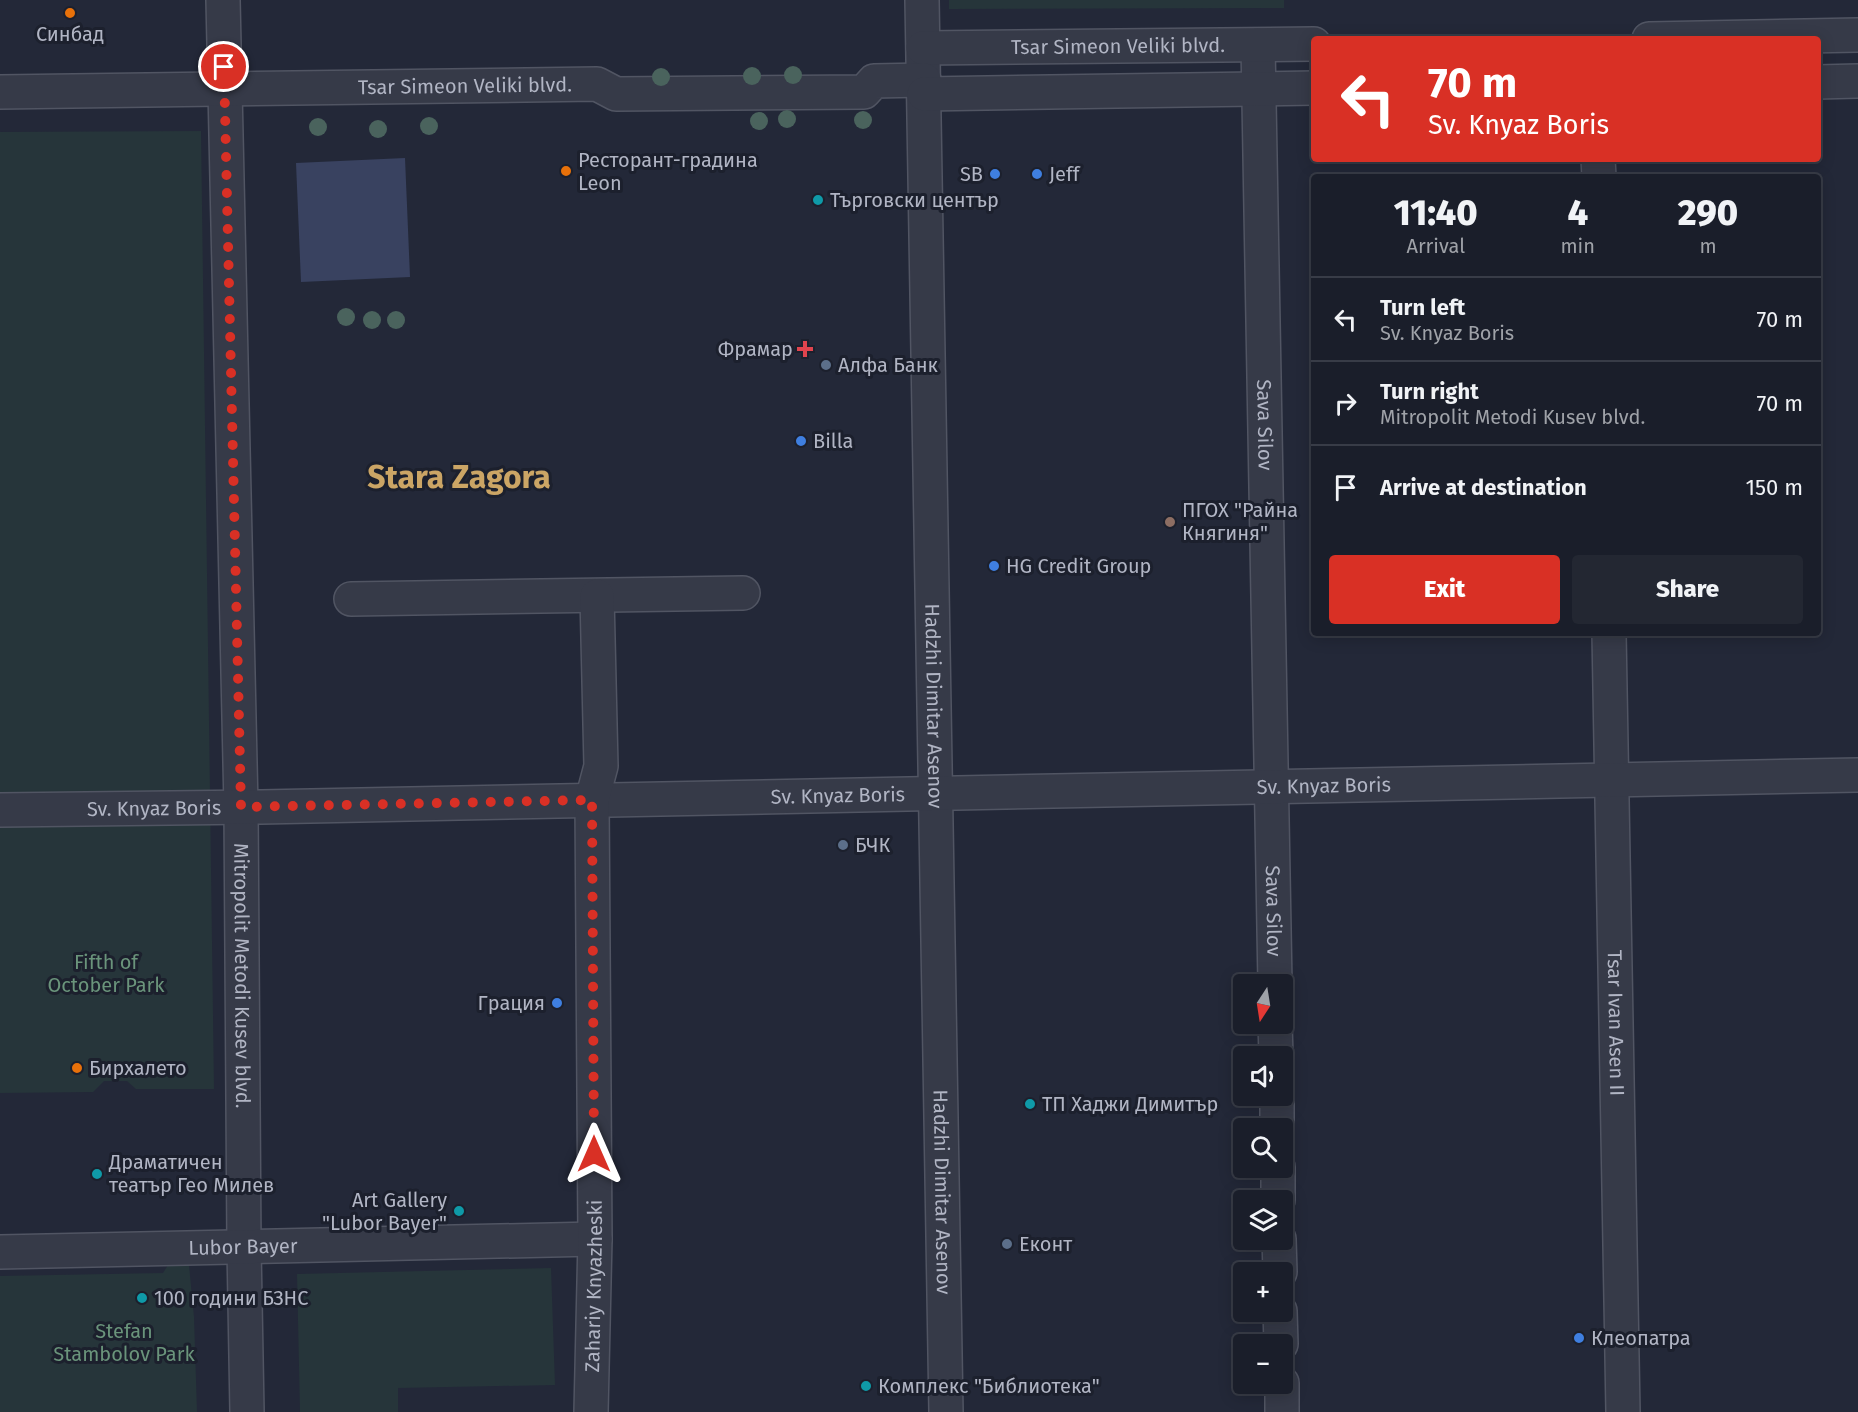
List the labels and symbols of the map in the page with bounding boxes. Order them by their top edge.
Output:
marker: Синбад [63,6,77,20]
place label: Синбад [36,22,104,46]
street label: Tsar Simeon Veliki blvd. [1011,33,1225,59]
pin [198,41,249,92]
street label: Tsar Simeon Veliki blvd. [358,72,572,99]
place label: Ресторант-градина Leon [578,148,758,195]
place label: SB [960,162,983,186]
place label: Jeff [1049,162,1081,186]
marker: Ресторант-градина Leon [559,164,573,178]
marker: SB [988,167,1002,181]
marker: Jeff [1030,167,1044,181]
place label: Търговски център [830,188,999,212]
marker: Търговски център [811,193,825,207]
place label: Фрамар [718,337,793,361]
marker: Фрамар [798,342,812,356]
place label: Алфа Банк [838,353,939,377]
marker: Алфа Банк [819,358,833,372]
street label: Sava Silov [1252,379,1278,471]
place label: Billa [813,429,853,453]
marker: Billa [794,434,808,448]
district label: Stara Zagora [367,458,551,496]
place label: ПГОХ "Райна Княгиня" [1182,498,1298,545]
marker: ПГОХ "Райна Княгиня" [1163,515,1177,529]
place label: HG Credit Group [1006,554,1152,578]
marker: HG Credit Group [987,559,1001,573]
street label: Hadzhi Dimitar Asenov [920,603,948,809]
street label: Sv. Knyaz Boris [1256,772,1391,799]
street label: Sv. Knyaz Boris [770,782,905,809]
street label: Sv. Knyaz Boris [87,795,221,821]
place label: БЧК [855,833,891,857]
marker: БЧК [836,838,850,852]
street label: Mitropolit Metodi Kusev blvd. [229,843,255,1109]
street label: Sava Silov [1261,865,1287,957]
park label: Fifth of October Park [47,950,165,997]
street label: Tsar Ivan Asen II [1603,950,1629,1096]
north arrow [1233,974,1293,1034]
place label: Грация [478,991,545,1015]
marker: Грация [550,996,564,1010]
place label: Бирхалето [89,1056,187,1080]
marker: Бирхалето [70,1061,84,1075]
street label: Hadzhi Dimitar Asenov [929,1089,956,1295]
place label: ТП Хаджи Димитър [1042,1092,1218,1116]
marker: ТП Хаджи Димитър [1023,1097,1037,1111]
position arrow [562,1122,626,1186]
place label: Драматичен театър Гео Милев [108,1150,274,1197]
marker: Драматичен театър Гео Милев [90,1167,104,1181]
place label: Art Gallery "Lubor Bayer" [322,1188,447,1235]
street label: Zahariy Knyazheski [580,1200,607,1373]
marker: Art Gallery "Lubor Bayer" [452,1204,466,1218]
place label: Еконт [1019,1232,1073,1256]
street label: Lubor Bayer [188,1233,298,1260]
marker: Еконт [1000,1237,1014,1251]
place label: 100 години БЗНС [154,1286,308,1310]
marker: 100 години БЗНС [135,1291,149,1305]
park label: Stefan Stambolov Park [53,1319,195,1366]
place label: Клеопатра [1591,1326,1691,1350]
marker: Клеопатра [1572,1331,1586,1345]
place label: Комплекс "Библиотека" [878,1374,1100,1398]
marker: Комплекс "Библиотека" [859,1379,873,1393]

